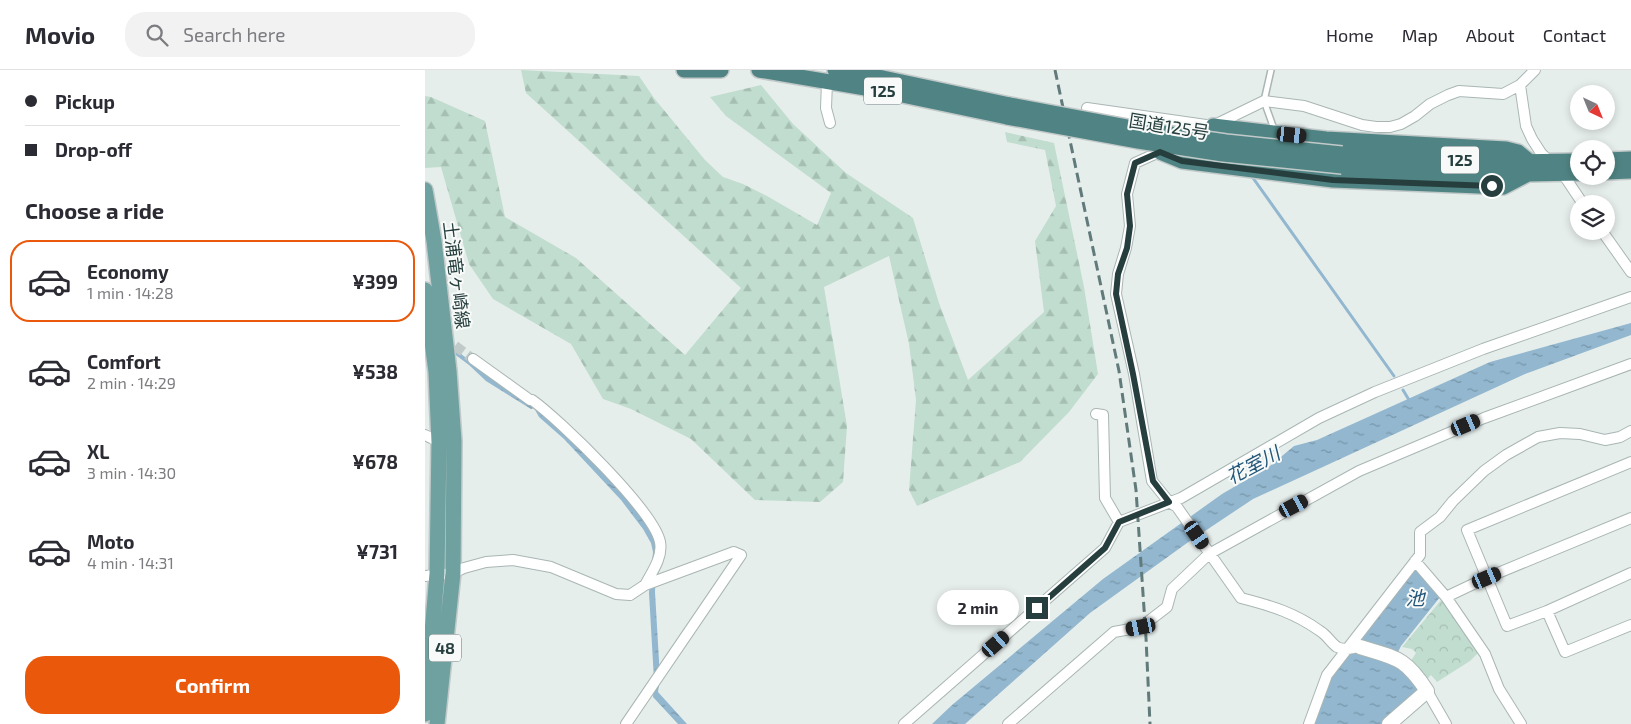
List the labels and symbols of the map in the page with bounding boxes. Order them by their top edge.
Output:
road number: 125 [864,78,902,104]
north arrow [1570,85,1615,130]
street label: 国道125号 [1127,109,1211,143]
car [1276,126,1307,144]
road number: 125 [1441,146,1479,174]
route start [1481,175,1503,197]
street label: 土浦竜ヶ崎線 [439,220,474,330]
car [1449,412,1482,438]
water label: 花室川 [1222,440,1285,488]
car [1277,492,1310,520]
car [1182,518,1211,552]
car [1470,565,1503,591]
water label: 池 [1405,586,1426,609]
callout: 2 min [937,590,1019,626]
route end [1026,597,1048,619]
car [1124,617,1157,637]
car [979,628,1012,660]
road number: 48 [429,634,461,662]

